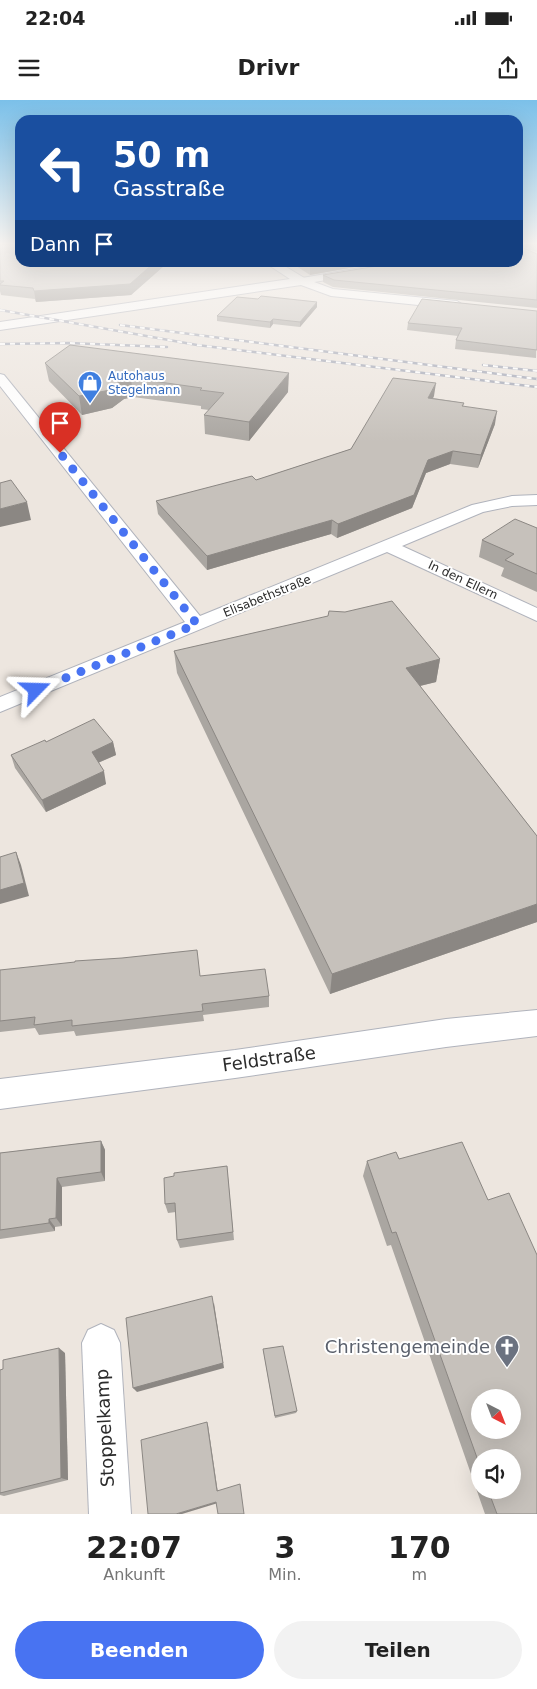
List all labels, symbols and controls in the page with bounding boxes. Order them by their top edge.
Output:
text: 22:04 [25,7,85,29]
icon: menu [15,54,43,82]
icon: share [494,54,522,82]
text: Drivr [238,55,299,80]
icon: left [30,135,95,200]
text: 50 m [113,135,210,175]
text: Gasstraße [113,176,225,201]
icon: arrive [90,230,118,258]
text: Dann [30,233,80,255]
place label: Autohaus Stegelmann [108,369,180,397]
shop icon: Autohaus Stegelmann [77,370,103,404]
pin [39,402,81,453]
icon: arrive [46,409,74,437]
street label: In den Ellern [426,558,500,602]
street label: Elisabethstraße [221,572,313,620]
position arrow [9.0,663,61.0,715]
street label: Feldstraße [221,1042,317,1075]
church icon: Christengemeinde [494,1334,520,1368]
place label: Christengemeinde [325,1336,490,1357]
street label: Stoppelkamp [91,1368,118,1488]
north arrow [471,1389,521,1439]
map controls [471,1389,521,1499]
button: sound [471,1449,521,1499]
text: 22:07 [86,1530,182,1565]
text: 3 [274,1530,295,1565]
text: 170 [388,1530,451,1565]
text: Ankunft [103,1565,165,1584]
text: Min. [268,1565,302,1584]
text: m [412,1565,427,1584]
button: Beenden [15,1621,264,1679]
button: Teilen [274,1621,522,1679]

